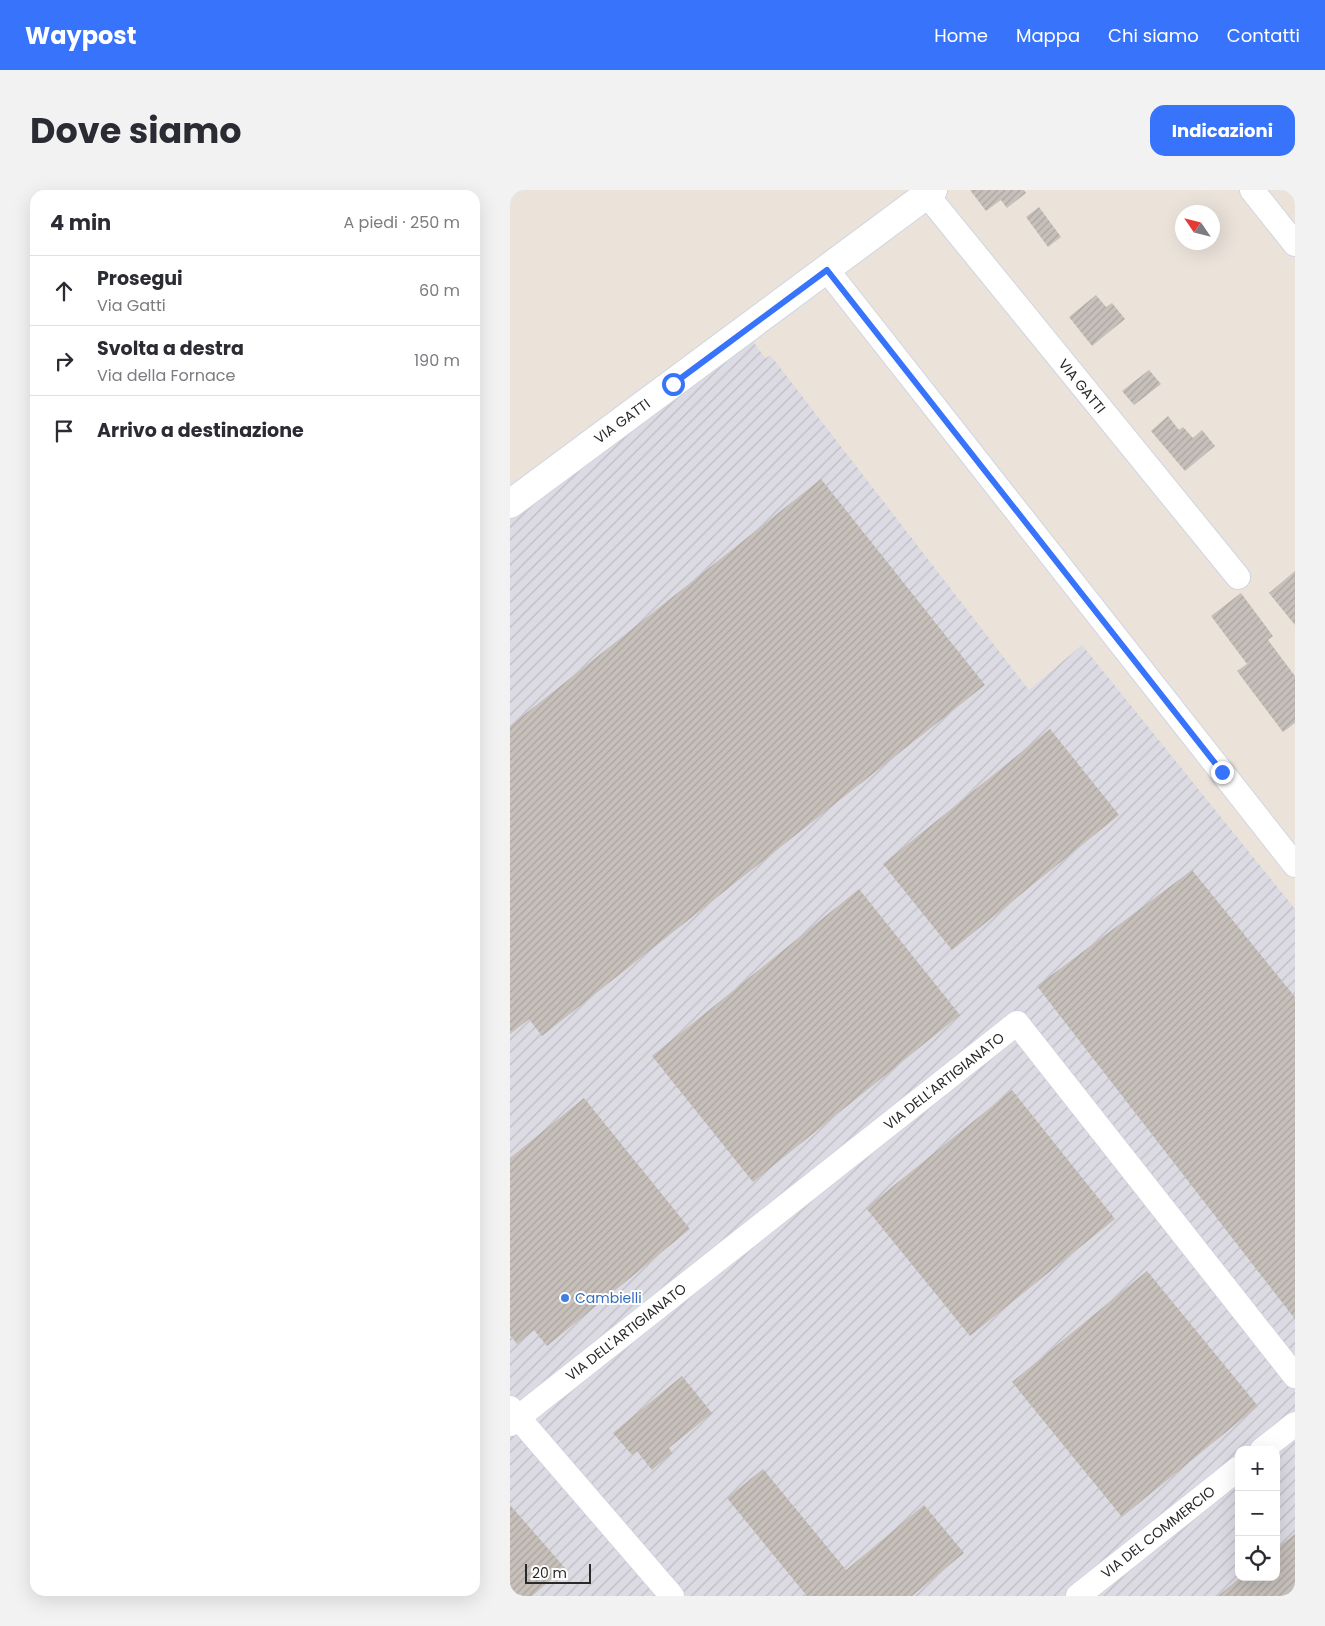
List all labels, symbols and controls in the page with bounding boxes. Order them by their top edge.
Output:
text: Waypost [25,19,136,52]
text: Home [934,23,988,48]
text: Mappa [1016,23,1080,48]
text: Chi siamo [1108,23,1199,48]
text: Contatti [1227,23,1300,48]
button: Indicazioni [1150,105,1295,156]
text: Dove siamo [30,106,242,155]
north arrow [1175,205,1220,250]
text: 4 min [50,208,111,237]
text: A piedi · 250 m [344,211,460,234]
text: Prosegui [97,265,183,292]
icon: ahead [50,277,78,305]
text: 60 m [419,279,460,302]
text: Via Gatti [97,294,166,317]
text: Svolta a destra [97,335,244,362]
icon: right [50,347,78,375]
text: 190 m [414,349,460,372]
street label: VIA GATTI [1054,354,1110,418]
text: Via della Fornace [97,364,236,387]
route start [662,373,685,396]
street label: VIA GATTI [590,394,654,448]
icon: arrive [50,417,78,445]
text: Arrivo a destinazione [97,417,304,444]
route end [1211,761,1234,784]
street label: VIA DELL'ARTIGIANATO [879,1028,1009,1134]
street label: VIA DELL'ARTIGIANATO [561,1279,691,1385]
place label: Cambielli [575,1288,642,1308]
marker: Cambielli [559,1292,571,1304]
map controls [1235,1446,1280,1581]
button: + [1235,1446,1280,1491]
street label: VIA DEL COMMERCIO [1097,1481,1219,1583]
button: − [1235,1491,1280,1536]
button: locate [1235,1536,1280,1581]
scale bar [525,1561,591,1584]
text: 20 m [532,1563,567,1583]

